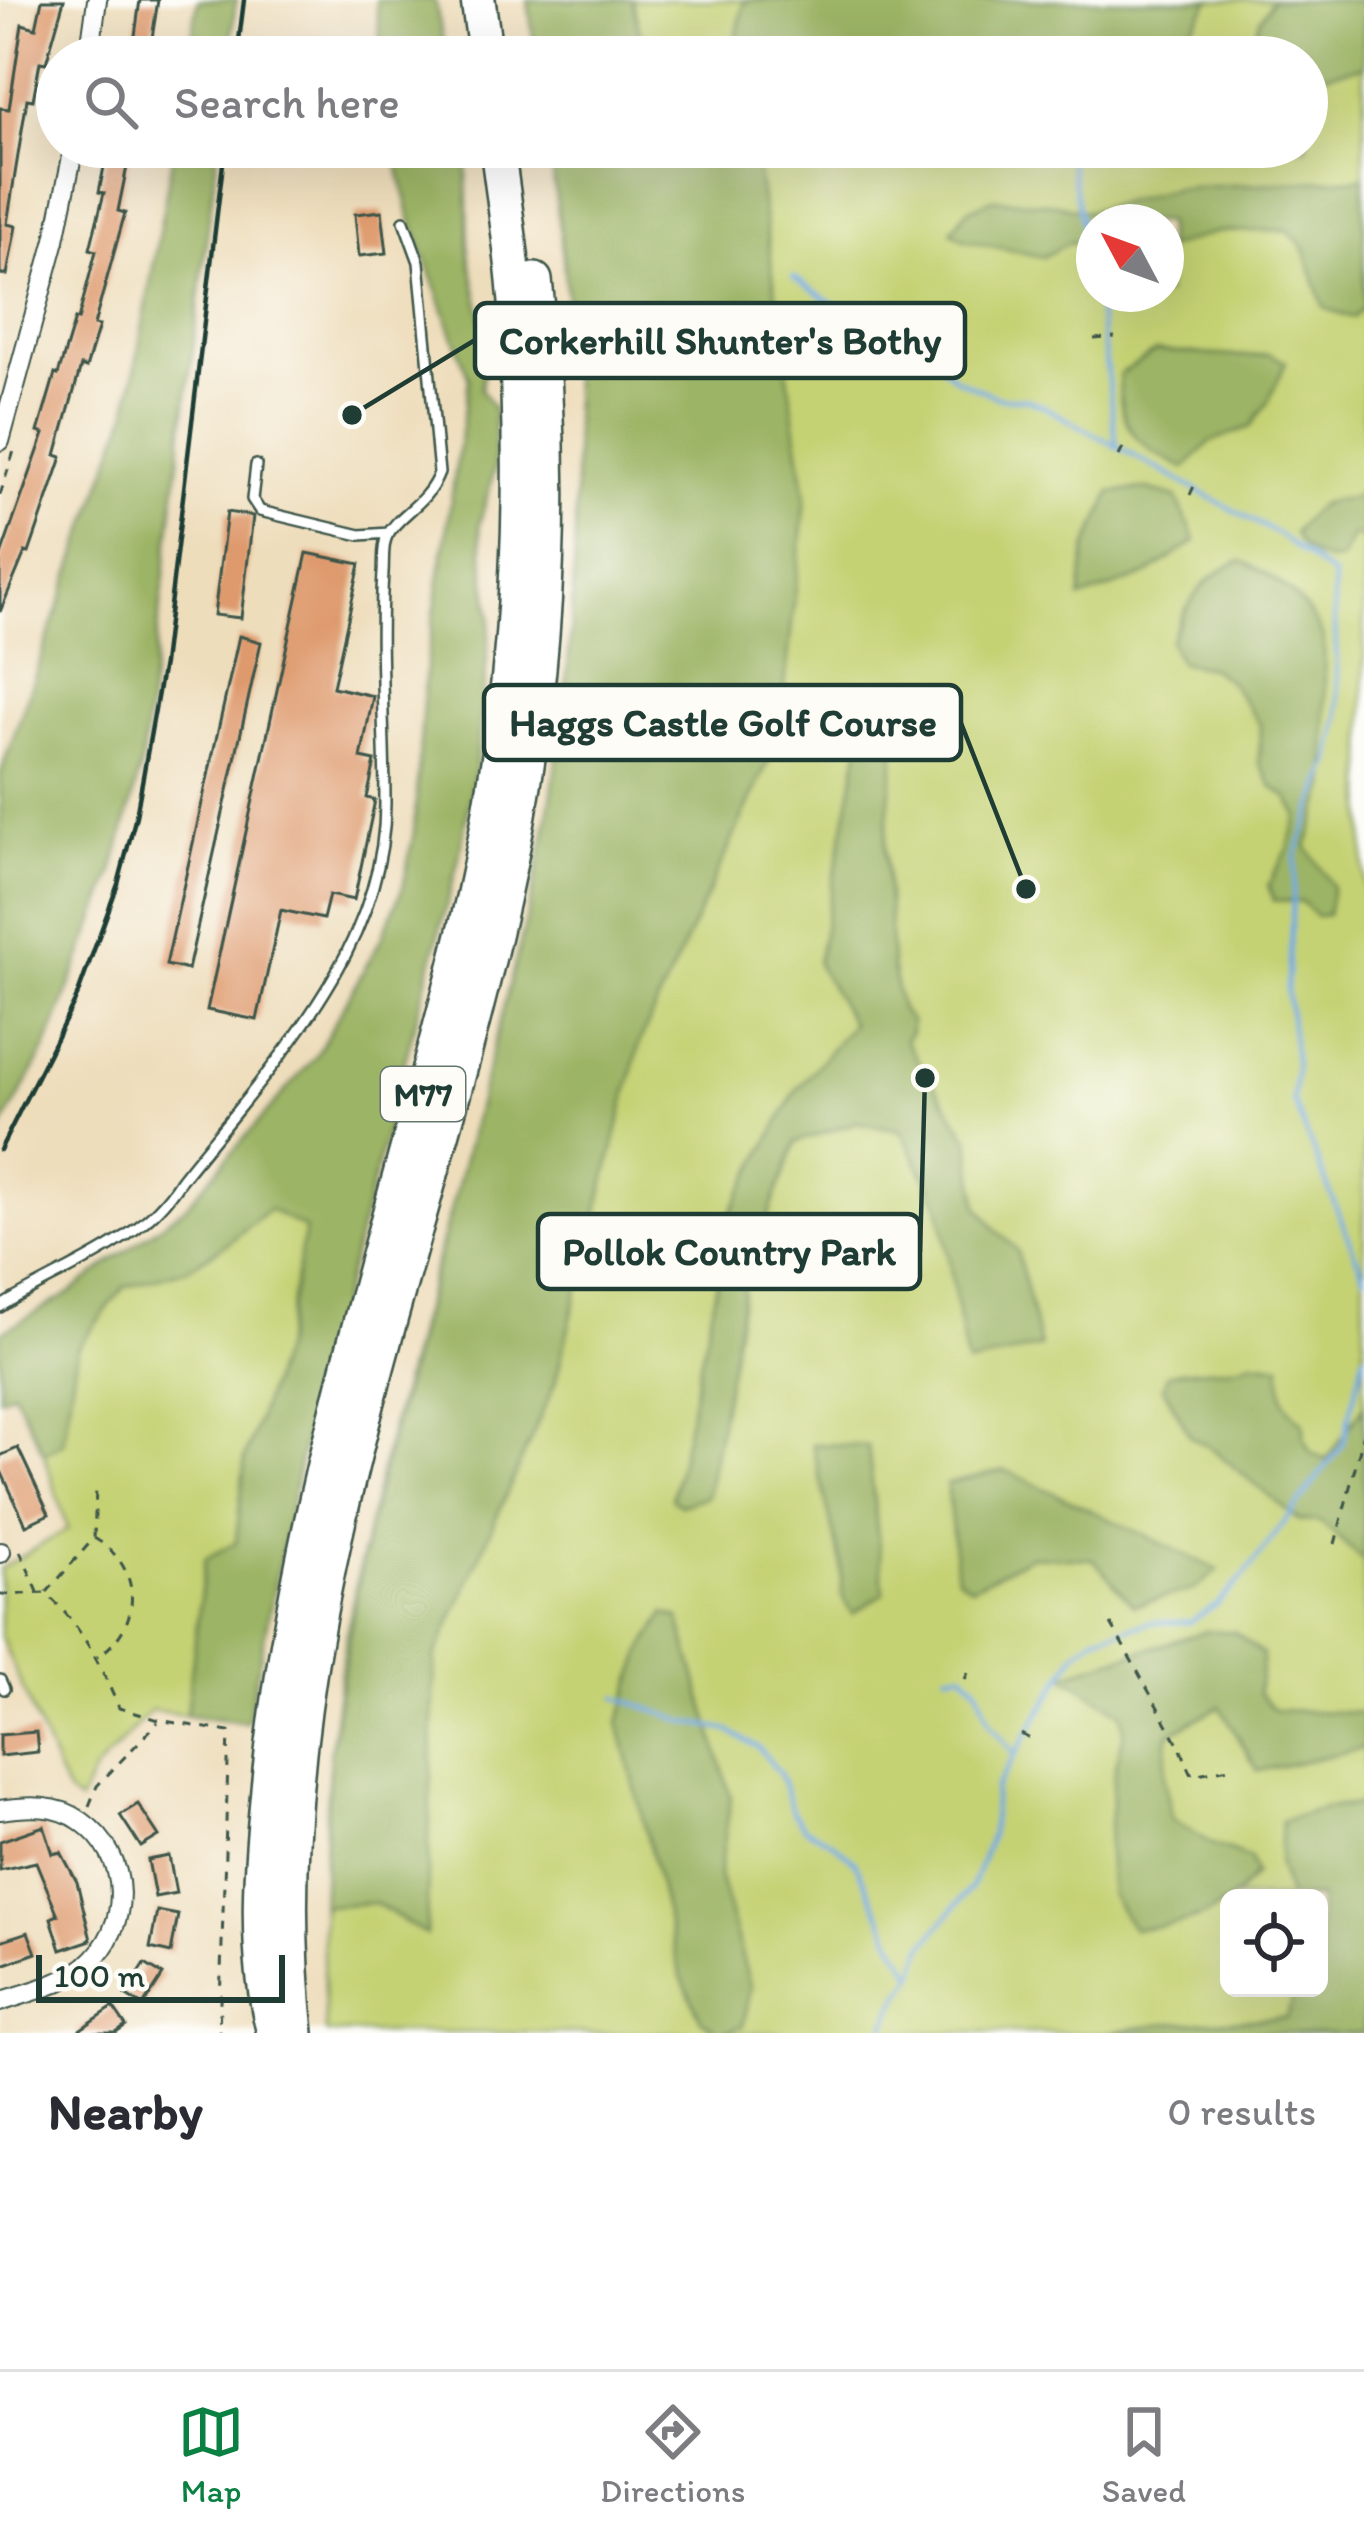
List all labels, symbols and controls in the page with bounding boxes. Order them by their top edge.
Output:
search box [36,36,1328,168]
icon: search [78,69,144,135]
text: Search here [174,75,400,129]
north arrow [1076,204,1184,312]
callout: Corkerhill Shunter's Bothy [475,303,965,378]
text: Corkerhill Shunter's Bothy [499,317,942,364]
callout: Haggs Castle Golf Course [484,685,961,760]
text: Haggs Castle Golf Course [509,699,937,746]
road number: M77 [381,1067,465,1121]
callout: Pollok Country Park [538,1214,920,1289]
text: Pollok Country Park [562,1228,897,1275]
map controls [1220,1889,1328,1997]
button: locate [1220,1889,1328,1997]
scale bar [36,1949,285,2002]
text: 100 m [54,1956,145,1995]
text: Nearby [48,2081,203,2142]
text: 0 results [1167,2088,1316,2135]
tab: Map [178,2399,244,2510]
tab: Directions [600,2399,745,2510]
tab: Saved [1102,2399,1186,2510]

